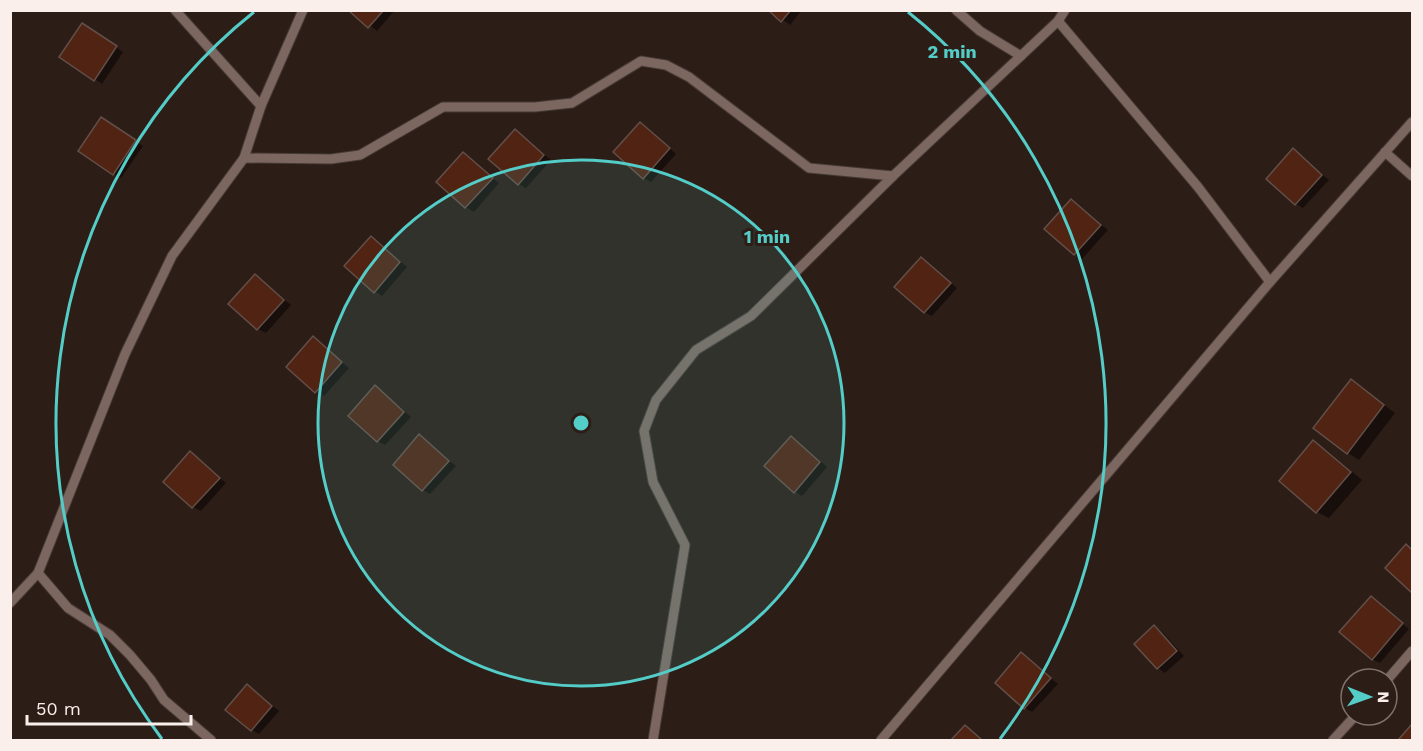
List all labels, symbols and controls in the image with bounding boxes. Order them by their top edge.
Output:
text: 2 min [927,41,977,62]
text: 1 min [744,226,790,247]
centre of rings [571,413,591,433]
north arrow [1339,667,1399,727]
scale bar [27,688,190,726]
text: N [1374,691,1393,703]
text: 50 m [36,698,81,719]

